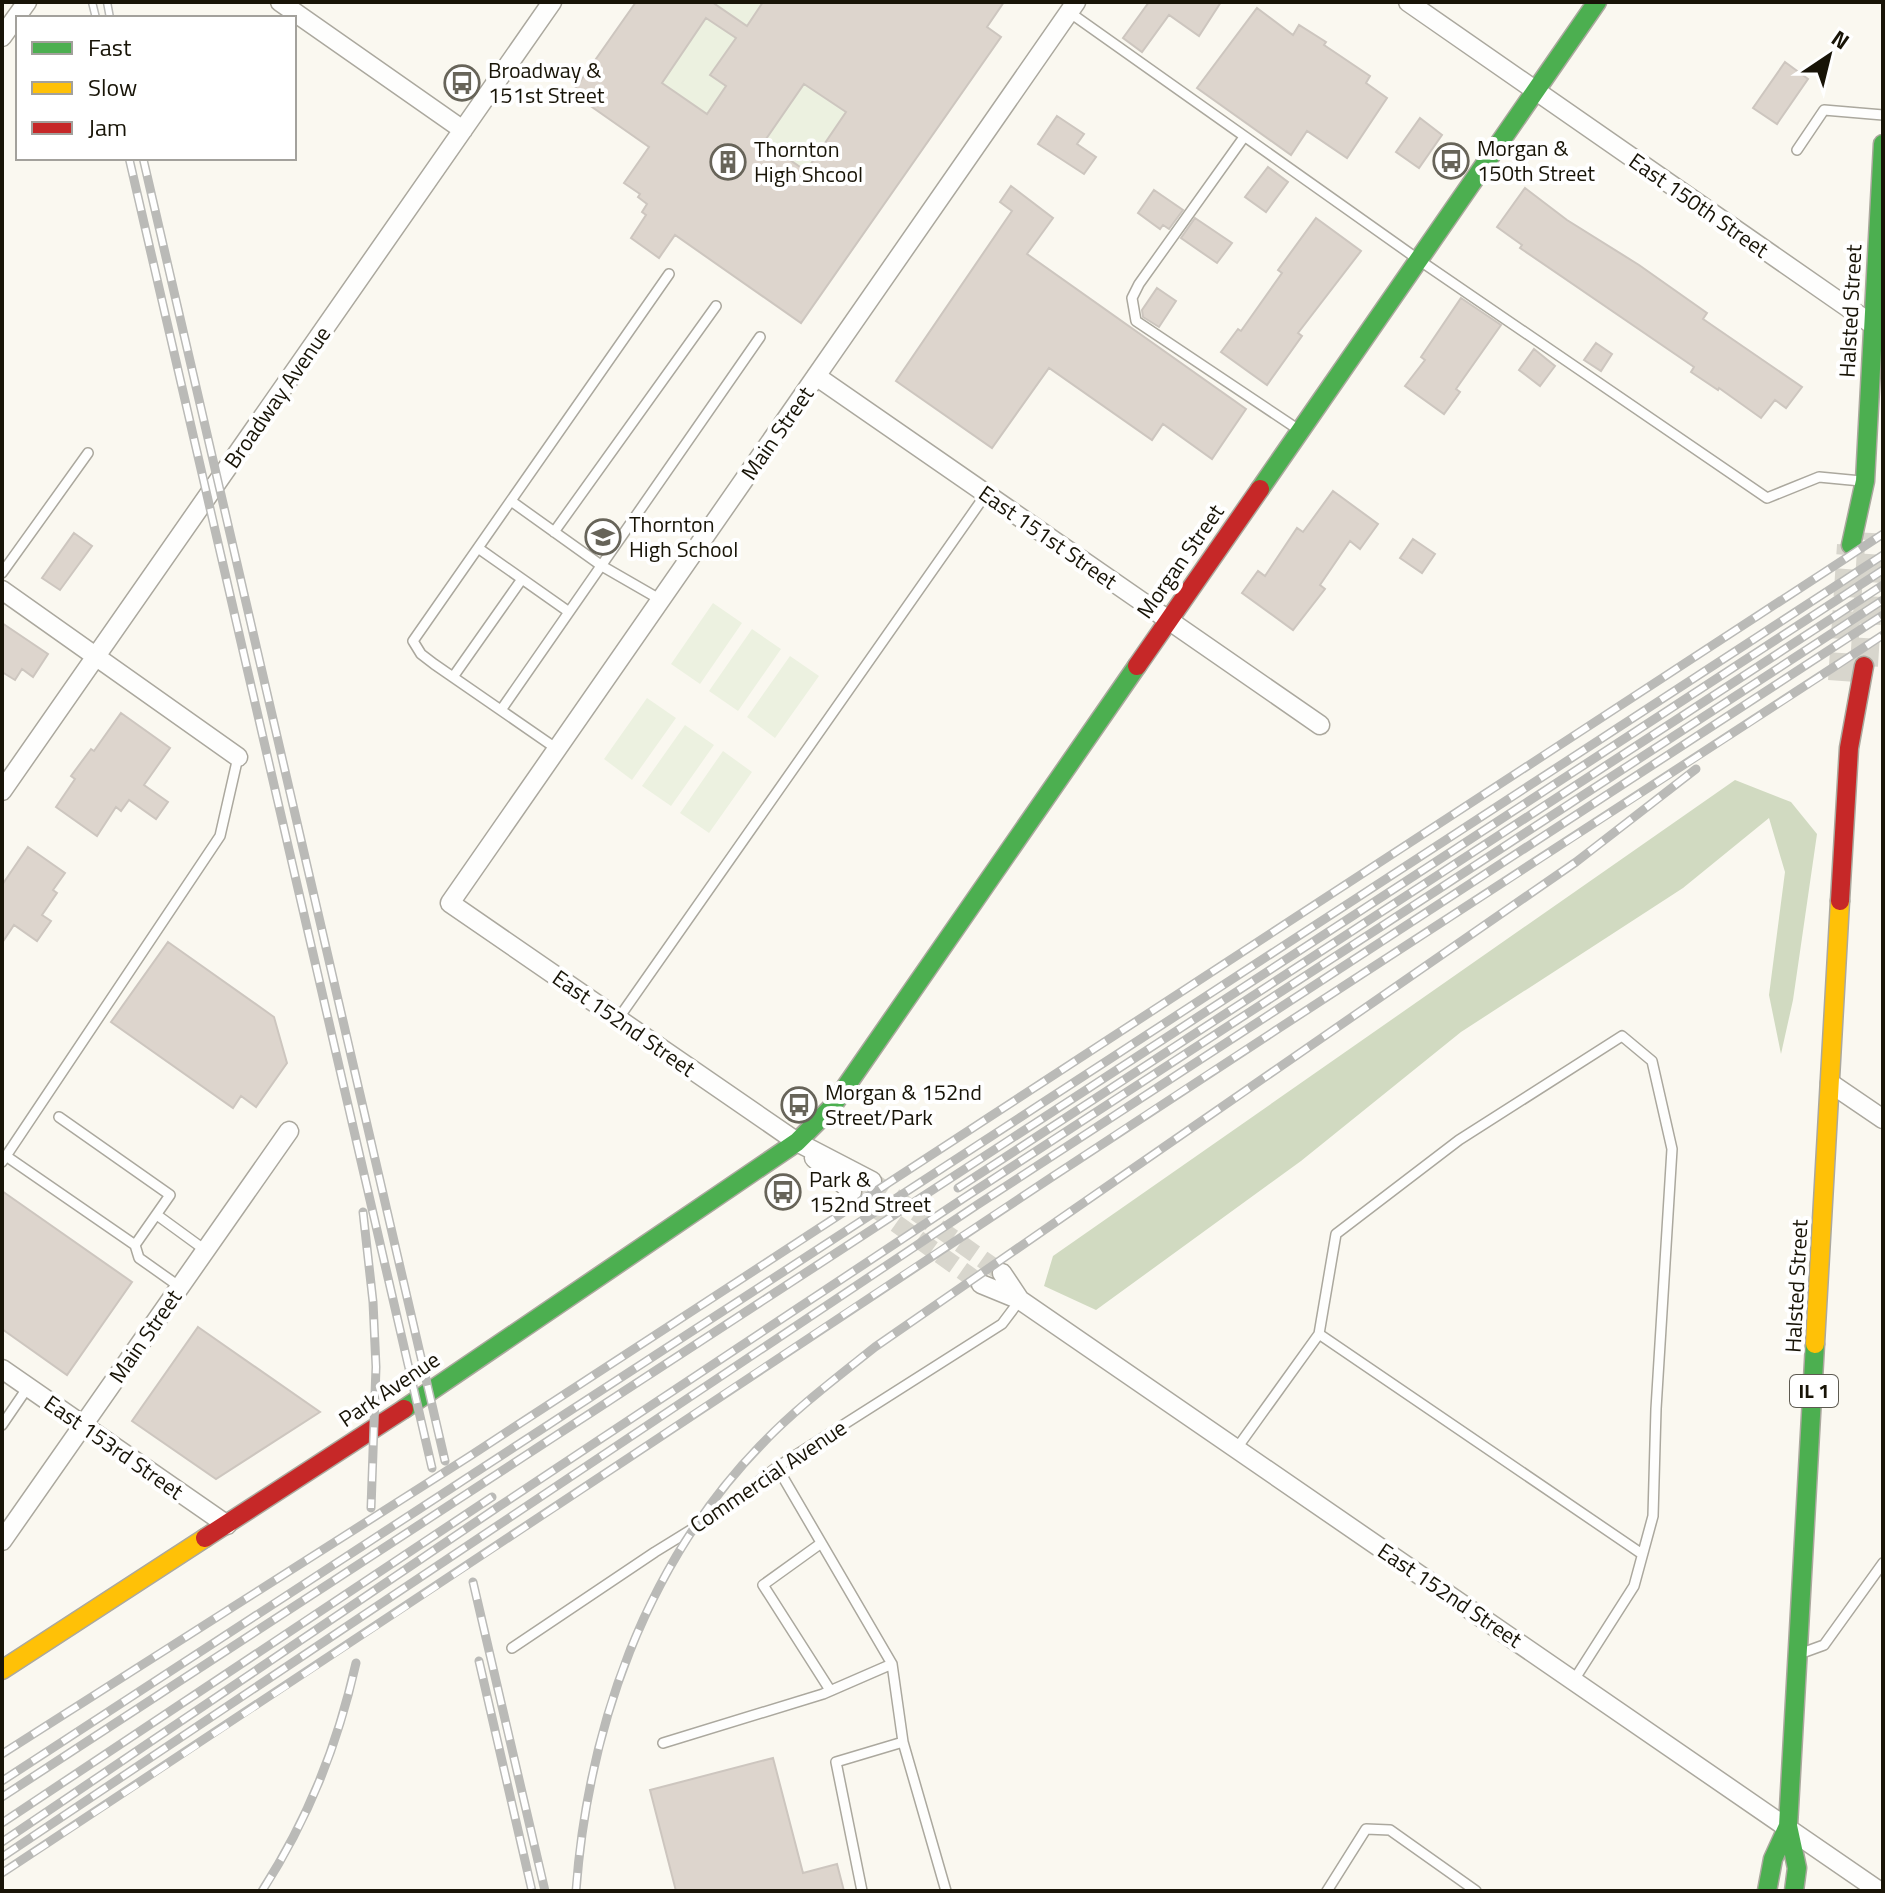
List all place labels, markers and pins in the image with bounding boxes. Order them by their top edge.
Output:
place label: Broadway & 151st Street [488,53,605,112]
bus stop icon: Broadway & 151st Street [443,64,481,102]
place label: Morgan & 150th Street [1477,131,1595,190]
place label: Thornton High Shcool [754,132,863,191]
bus stop icon: Morgan & 150th Street [1432,142,1470,180]
building icon: Thornton High Shcool [709,143,747,181]
place label: Thornton High School [629,507,738,566]
school or university icon: Thornton High School [584,518,622,556]
place label: Morgan & 152nd Street/Park [825,1075,982,1134]
bus stop icon: Morgan & 152nd Street/Park [780,1086,818,1124]
place label: Park & 152nd Street [809,1162,931,1221]
bus stop icon: Park & 152nd Street [764,1173,802,1211]

